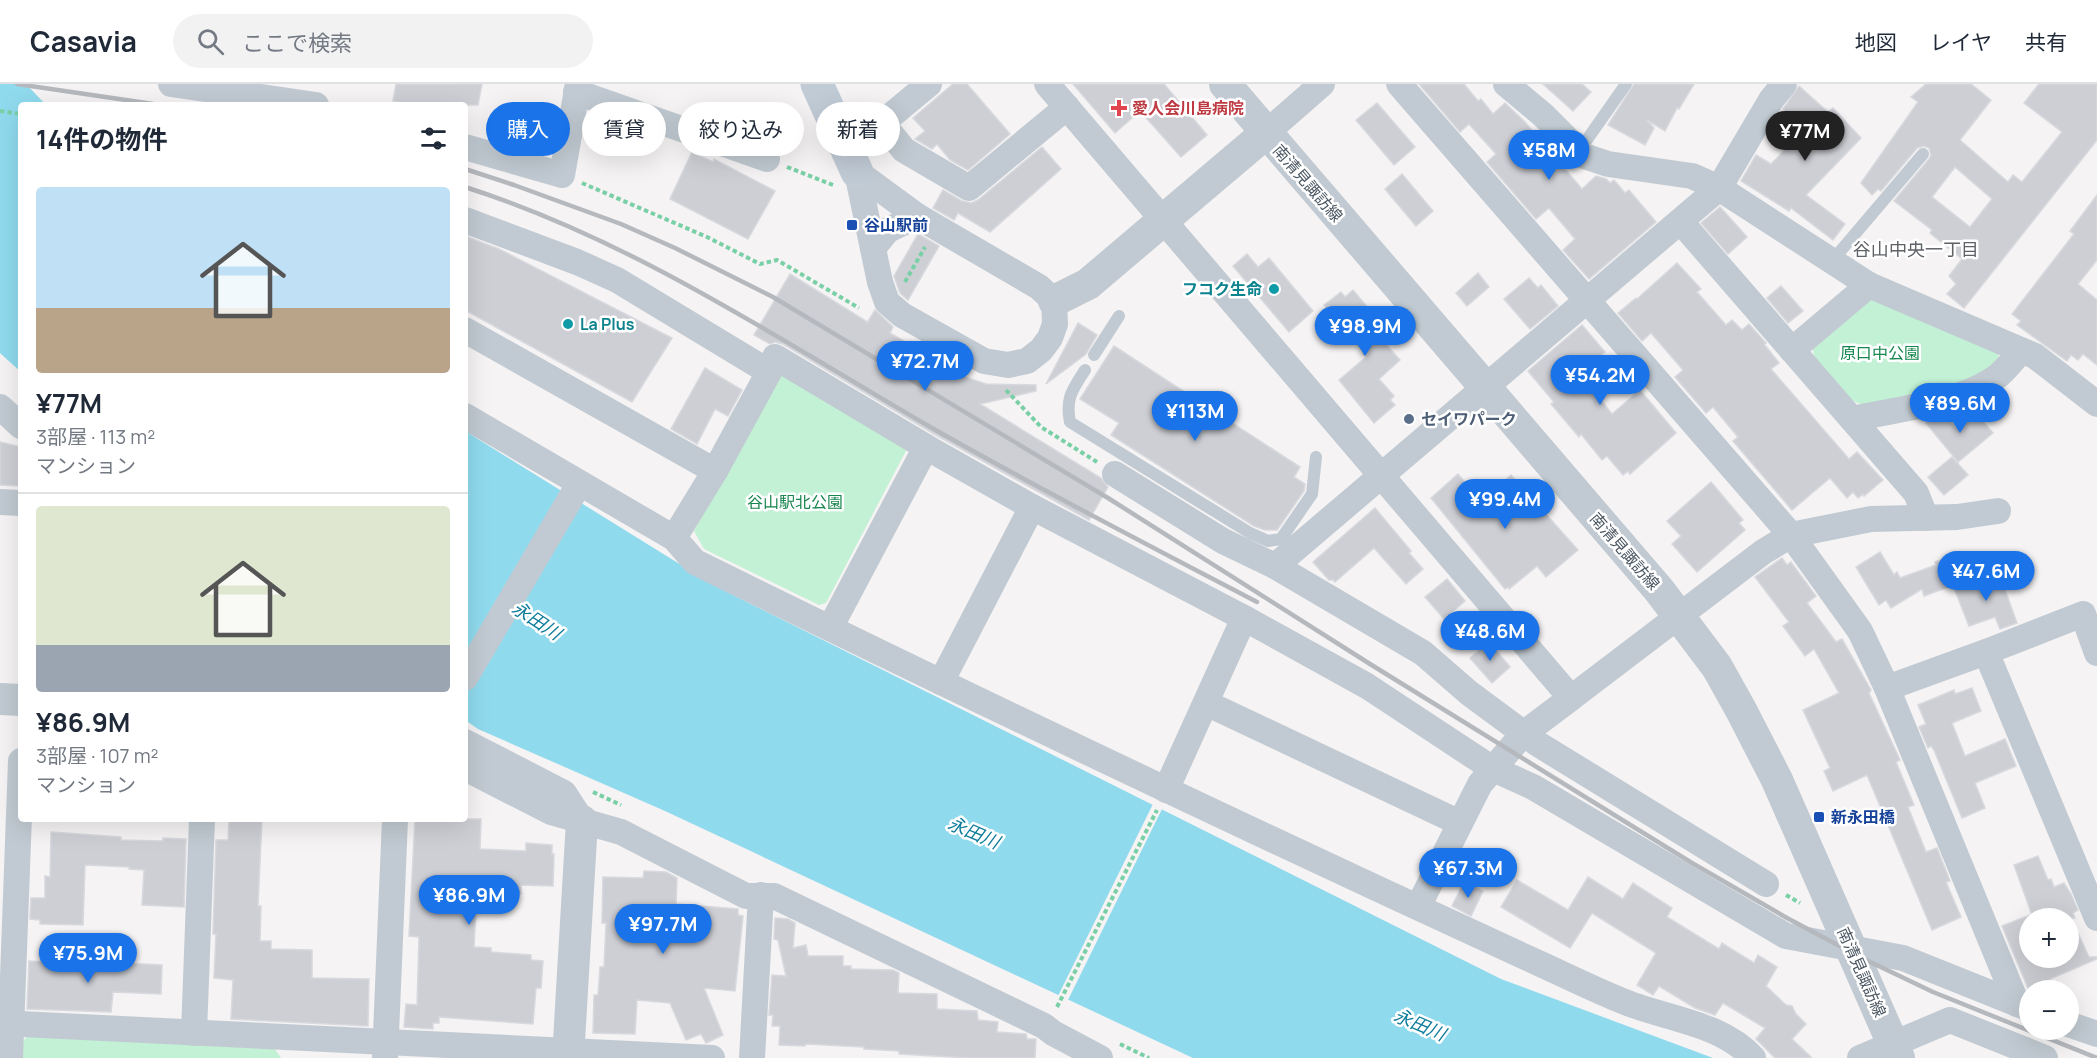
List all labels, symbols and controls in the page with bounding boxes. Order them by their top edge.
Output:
search box [173,14,593,68]
text: Casavia [30,22,137,60]
icon: search [194,25,227,58]
text: ここで検索 [242,28,352,58]
text: 地図 [1855,28,1897,56]
text: レイヤ [1930,28,1992,56]
text: 共有 [2025,28,2067,56]
place label: 愛人会川島病院 [1132,97,1244,119]
marker: 愛人会川島病院 [1110,99,1128,117]
chip: 購入 [486,102,570,156]
chip: 賃貸 [582,102,666,156]
chip: 絞り込み [678,102,804,156]
chip: 新着 [816,102,900,156]
pin: ¥77M [1769,111,1841,162]
text: ¥77M [1780,117,1830,144]
text: 14件の物件 [36,121,167,157]
icon: filters [417,122,450,155]
pin: ¥58M [1513,130,1585,181]
text: ¥58M [1522,136,1576,163]
street label: 南清見諏訪線 [1268,140,1348,226]
place label: 谷山駅前 [864,214,928,236]
marker: 谷山駅前 [845,218,859,232]
icon: home [189,226,297,334]
district label: 谷山中央一丁目 [1853,237,1979,261]
place label: フコク生命 [1182,278,1262,300]
marker: フコク生命 [1267,282,1281,296]
pin: ¥98.9M [1316,306,1414,357]
text: ¥98.9M [1329,312,1401,339]
place label: La Plus [580,313,635,335]
marker: La Plus [561,317,575,331]
pin: ¥72.7M [876,341,974,392]
park label: 原口中公園 [1840,342,1920,364]
text: ¥72.7M [891,347,959,374]
pin: ¥54.2M [1551,355,1649,406]
text: ¥54.2M [1565,361,1635,388]
pin: ¥89.6M [1911,383,2009,434]
text: ¥77M [36,385,102,421]
text: ¥89.6M [1924,389,1996,416]
pin: ¥113M [1153,391,1237,442]
text: ¥113M [1166,397,1224,424]
place label: セイワパーク [1421,408,1517,430]
marker: セイワパーク [1402,412,1416,426]
text: 3部屋 · 113 m² [36,423,155,450]
text: マンション [36,452,136,479]
pin: ¥99.4M [1456,479,1554,530]
text: ¥99.4M [1469,485,1541,512]
park label: 谷山駅北公園 [747,491,843,513]
street label: 南清見諏訪線 [1585,508,1665,594]
icon: home [189,545,297,653]
pin: ¥47.6M [1937,551,2035,602]
text: ¥47.6M [1952,557,2020,584]
water label: 永田川 [508,595,568,646]
pin: ¥48.6M [1441,611,1539,662]
text: ¥48.6M [1455,617,1525,644]
text: ¥86.9M [36,704,130,740]
text: 3部屋 · 107 m² [36,742,159,769]
text: マンション [36,771,136,798]
place label: 新永田橋 [1831,806,1895,828]
water label: 永田川 [944,810,1005,854]
marker: 新永田橋 [1812,810,1826,824]
pin: ¥67.3M [1419,848,1517,899]
text: ¥67.3M [1433,854,1503,881]
pin: ¥86.9M [420,875,518,926]
text: ¥86.9M [433,881,505,908]
pin: ¥97.7M [614,904,712,955]
map controls [2019,908,2079,1040]
button: + [2019,908,2079,968]
text: ¥97.7M [629,910,697,937]
street label: 南清見諏訪線 [1832,924,1892,1020]
pin: ¥75.9M [39,933,137,984]
text: ¥75.9M [53,939,123,966]
button: − [2019,980,2079,1040]
water label: 永田川 [1390,1002,1451,1046]

